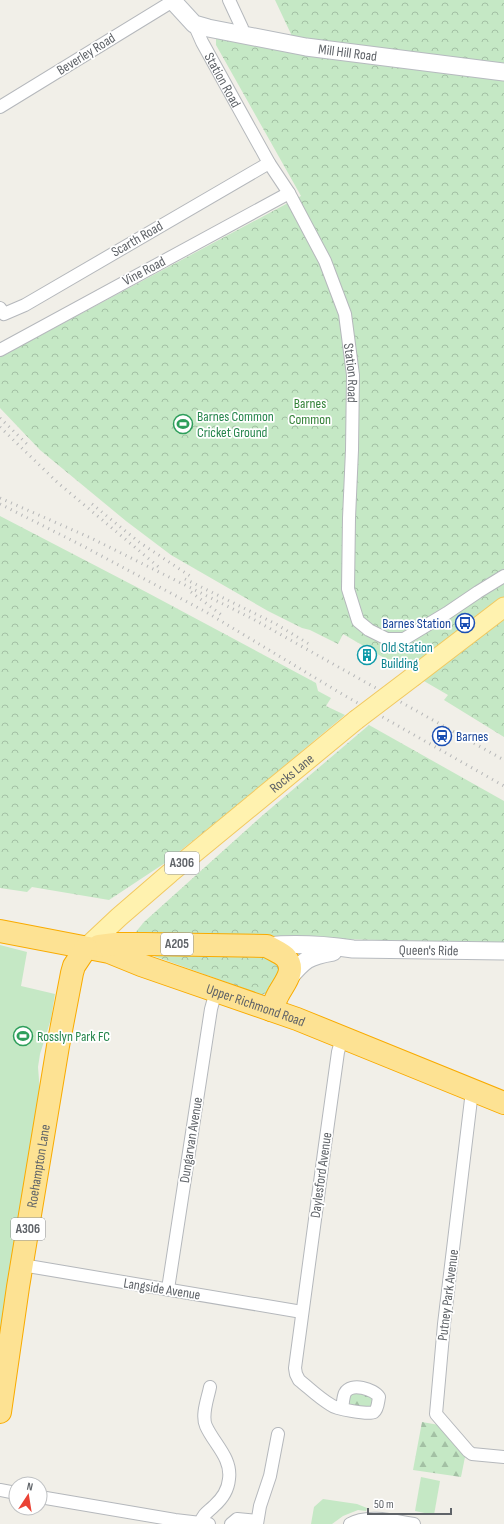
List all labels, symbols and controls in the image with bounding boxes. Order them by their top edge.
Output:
street label: Beverley Road [54,29,119,79]
street label: Mill Hill Road [317,40,378,64]
street label: Station Road [201,50,245,110]
street label: Scarth Road [108,217,166,261]
street label: Vine Road [120,253,168,289]
street label: Station Road [340,342,362,403]
park label: Barnes Common [289,395,331,428]
place label: Barnes Common Cricket Ground [197,408,274,441]
sports icon: Barnes Common Cricket Ground [172,413,194,435]
bus stop icon: Barnes Station [454,612,476,634]
place label: Barnes Station [382,615,451,632]
place label: Old Station Building [381,639,433,672]
building icon: Old Station Building [356,644,378,666]
station icon: Barnes [431,725,453,747]
place label: Barnes [456,728,488,745]
street label: Rocks Lane [266,750,317,796]
road number: A306 [165,852,199,874]
road number: A205 [161,933,193,955]
street label: Queen's Ride [399,941,459,959]
street label: Upper Richmond Road [204,980,308,1030]
sports icon: Rosslyn Park FC [12,1025,34,1047]
place label: Rosslyn Park FC [37,1028,110,1045]
street label: Dungarvan Avenue [176,1096,206,1184]
street label: Roehampton Lane [23,1123,53,1209]
street label: Daylesford Avenue [307,1131,335,1219]
road number: A306 [11,1218,45,1240]
street label: Putney Park Avenue [434,1248,462,1342]
street label: Langside Avenue [122,1275,202,1303]
north arrow [8,1476,48,1516]
text: N [26,1480,34,1494]
scale bar [368,1490,451,1516]
text: 50 m [374,1497,394,1512]

